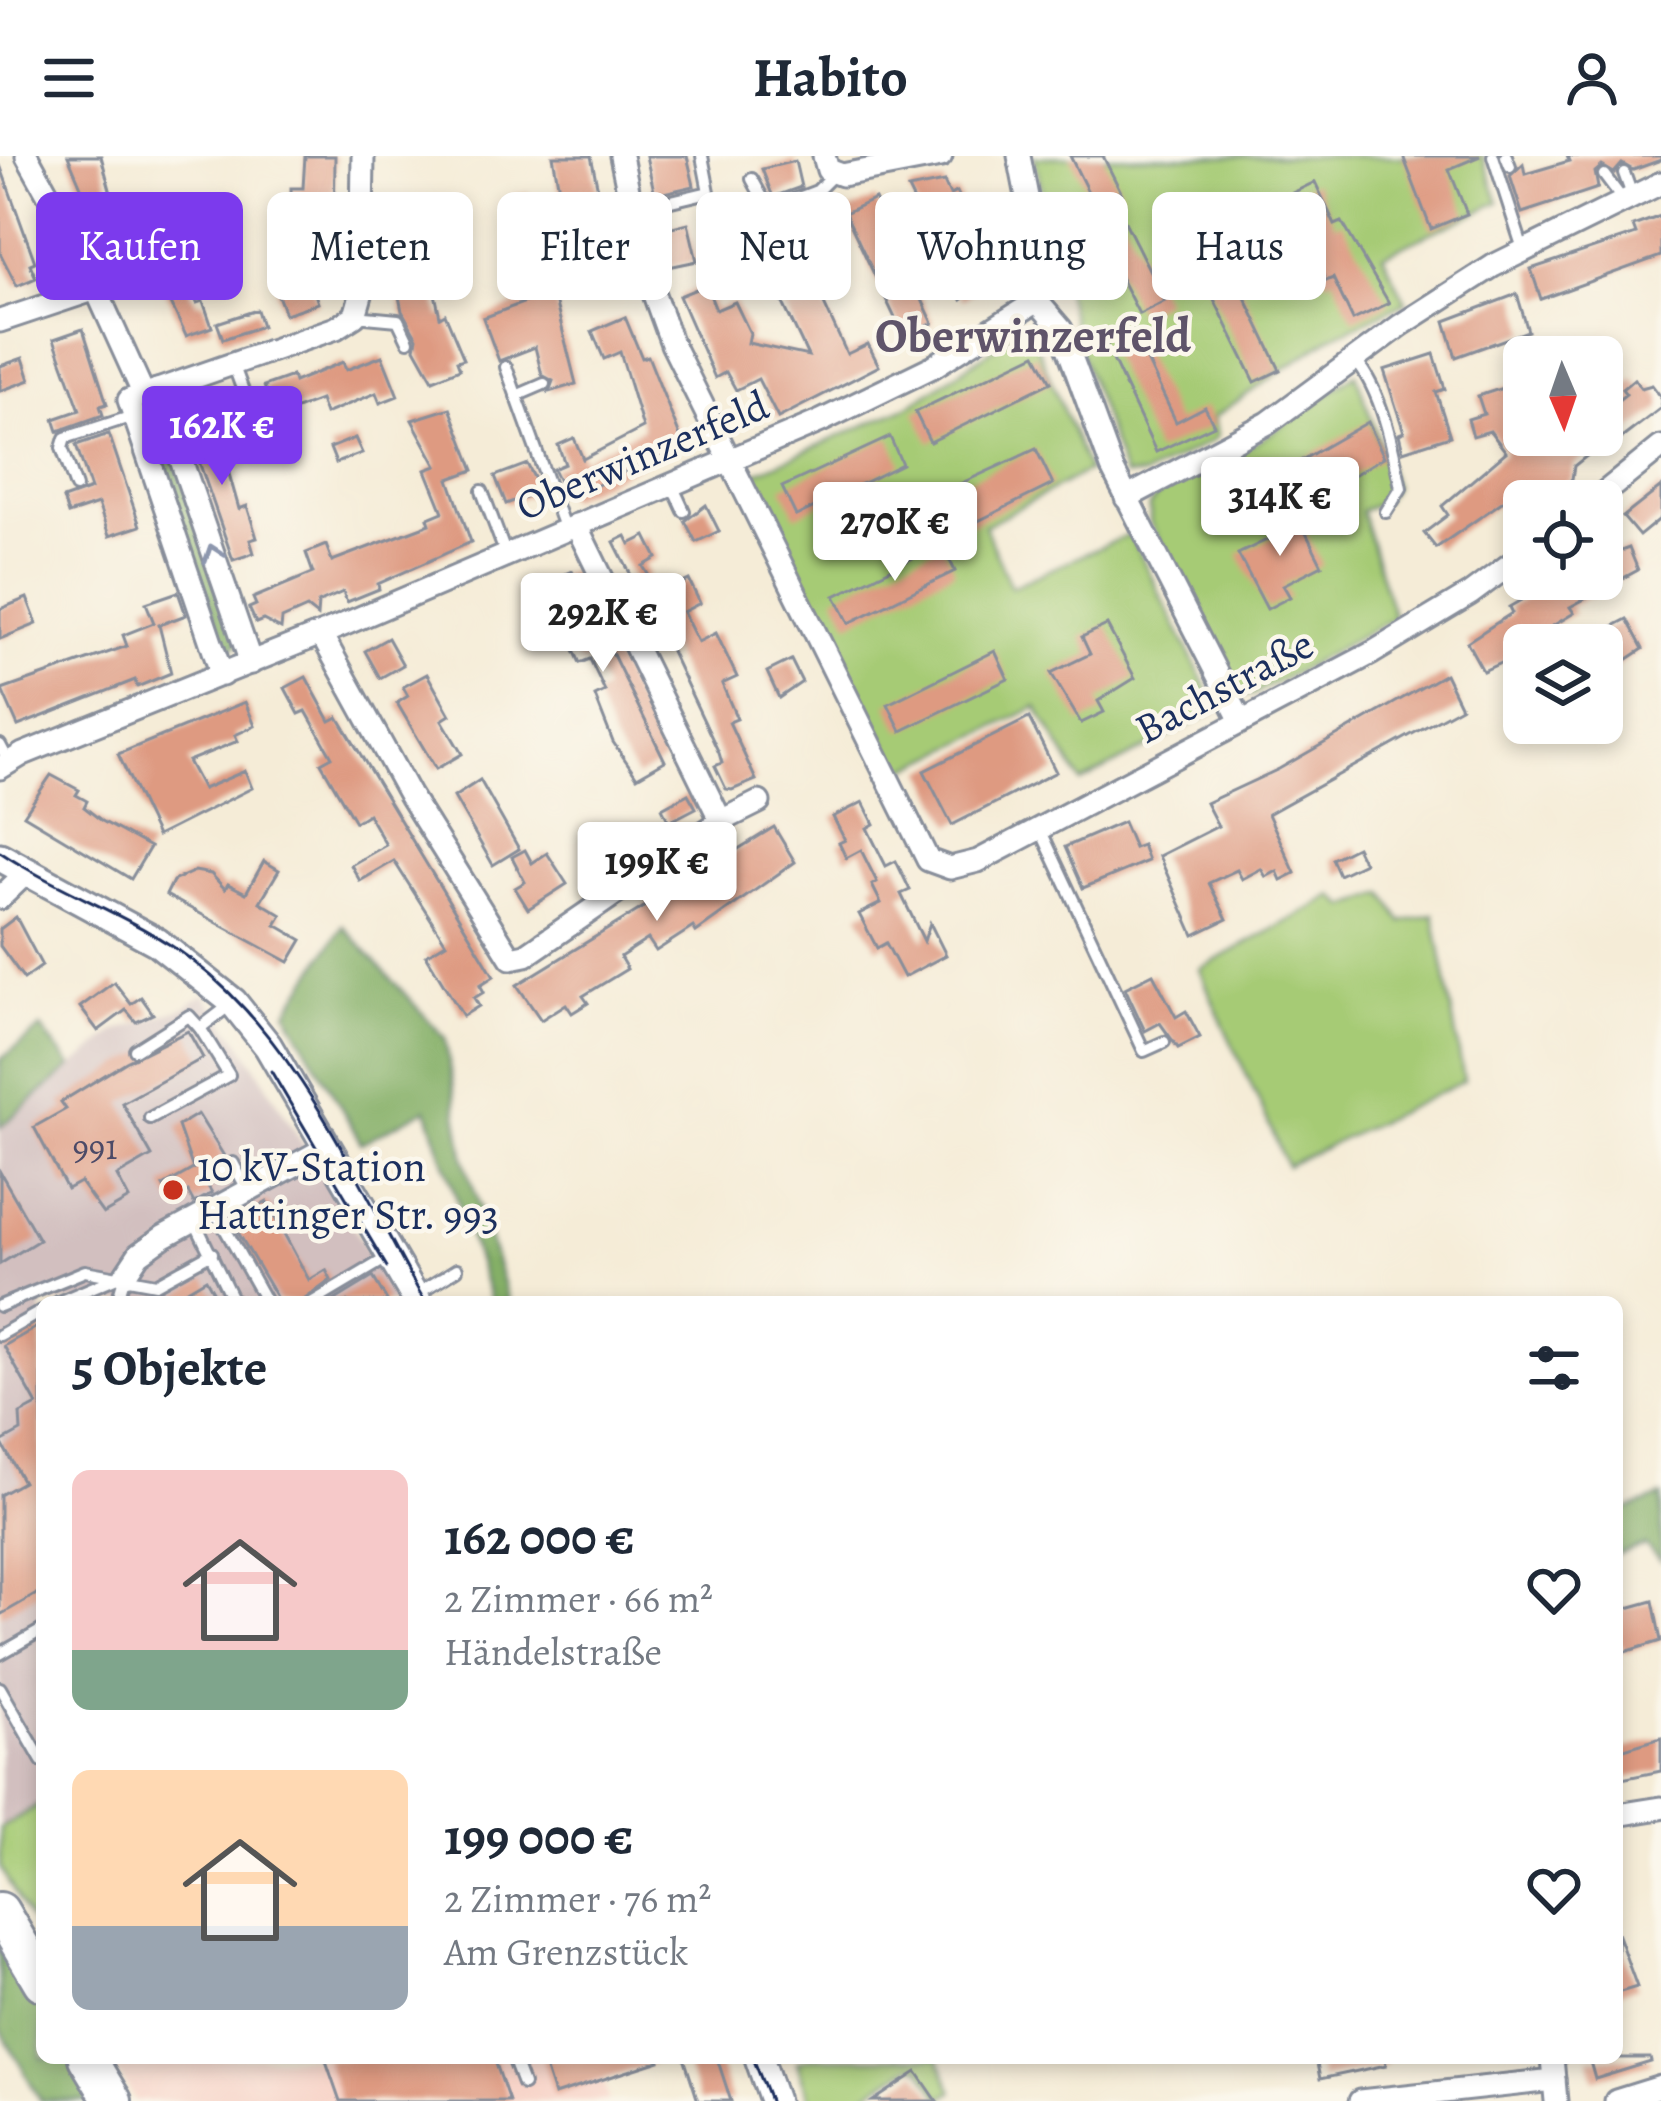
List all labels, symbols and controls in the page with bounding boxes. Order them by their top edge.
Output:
text: Habito [753,41,908,115]
icon: menu [36,45,102,111]
icon: person [1559,45,1625,111]
chip: Kaufen [36,192,243,300]
chip: Mieten [267,192,473,300]
chip: Filter [497,192,672,300]
chip: Neu [696,192,851,300]
chip: Wohnung [875,192,1128,300]
chip: Haus [1152,192,1326,300]
district label: Oberwinzerfeld [875,303,1191,369]
north arrow [1503,336,1623,456]
map controls [1503,336,1623,744]
street label: Oberwinzerfeld [507,376,778,534]
pin: 162K € [124,386,320,488]
text: 162K € [169,398,275,451]
pin: 314K € [1182,457,1378,559]
text: 314K € [1228,469,1332,522]
button: locate [1503,480,1623,600]
pin: 270K € [797,482,993,584]
text: 270K € [840,494,950,547]
one-way arrow [203,544,227,565]
pin: 292K € [505,573,701,675]
text: 292K € [548,585,658,638]
street label: Bachstraße [1125,615,1323,757]
button: layers [1503,624,1623,744]
pin: 199K € [559,822,755,924]
text: 199K € [605,834,709,887]
house number: 991 [72,1122,118,1171]
place label: 10 kV-Station Hattinger Str. 993 [197,1138,499,1243]
marker: 10 kV-Station Hattinger Str. 993 [160,1177,186,1203]
text: 5 Objekte [72,1333,267,1403]
icon: filters [1521,1335,1587,1401]
text: 162 000 € [444,1502,635,1572]
icon: home [168,1518,312,1662]
icon: heart [1521,1557,1587,1623]
text: 2 Zimmer · 66 m² [444,1572,713,1625]
text: Händelstraße [444,1625,662,1678]
text: 199 000 € [444,1802,633,1872]
icon: home [168,1818,312,1962]
icon: heart [1521,1857,1587,1923]
text: 2 Zimmer · 76 m² [444,1872,711,1925]
text: Am Grenzstück [444,1925,688,1978]

